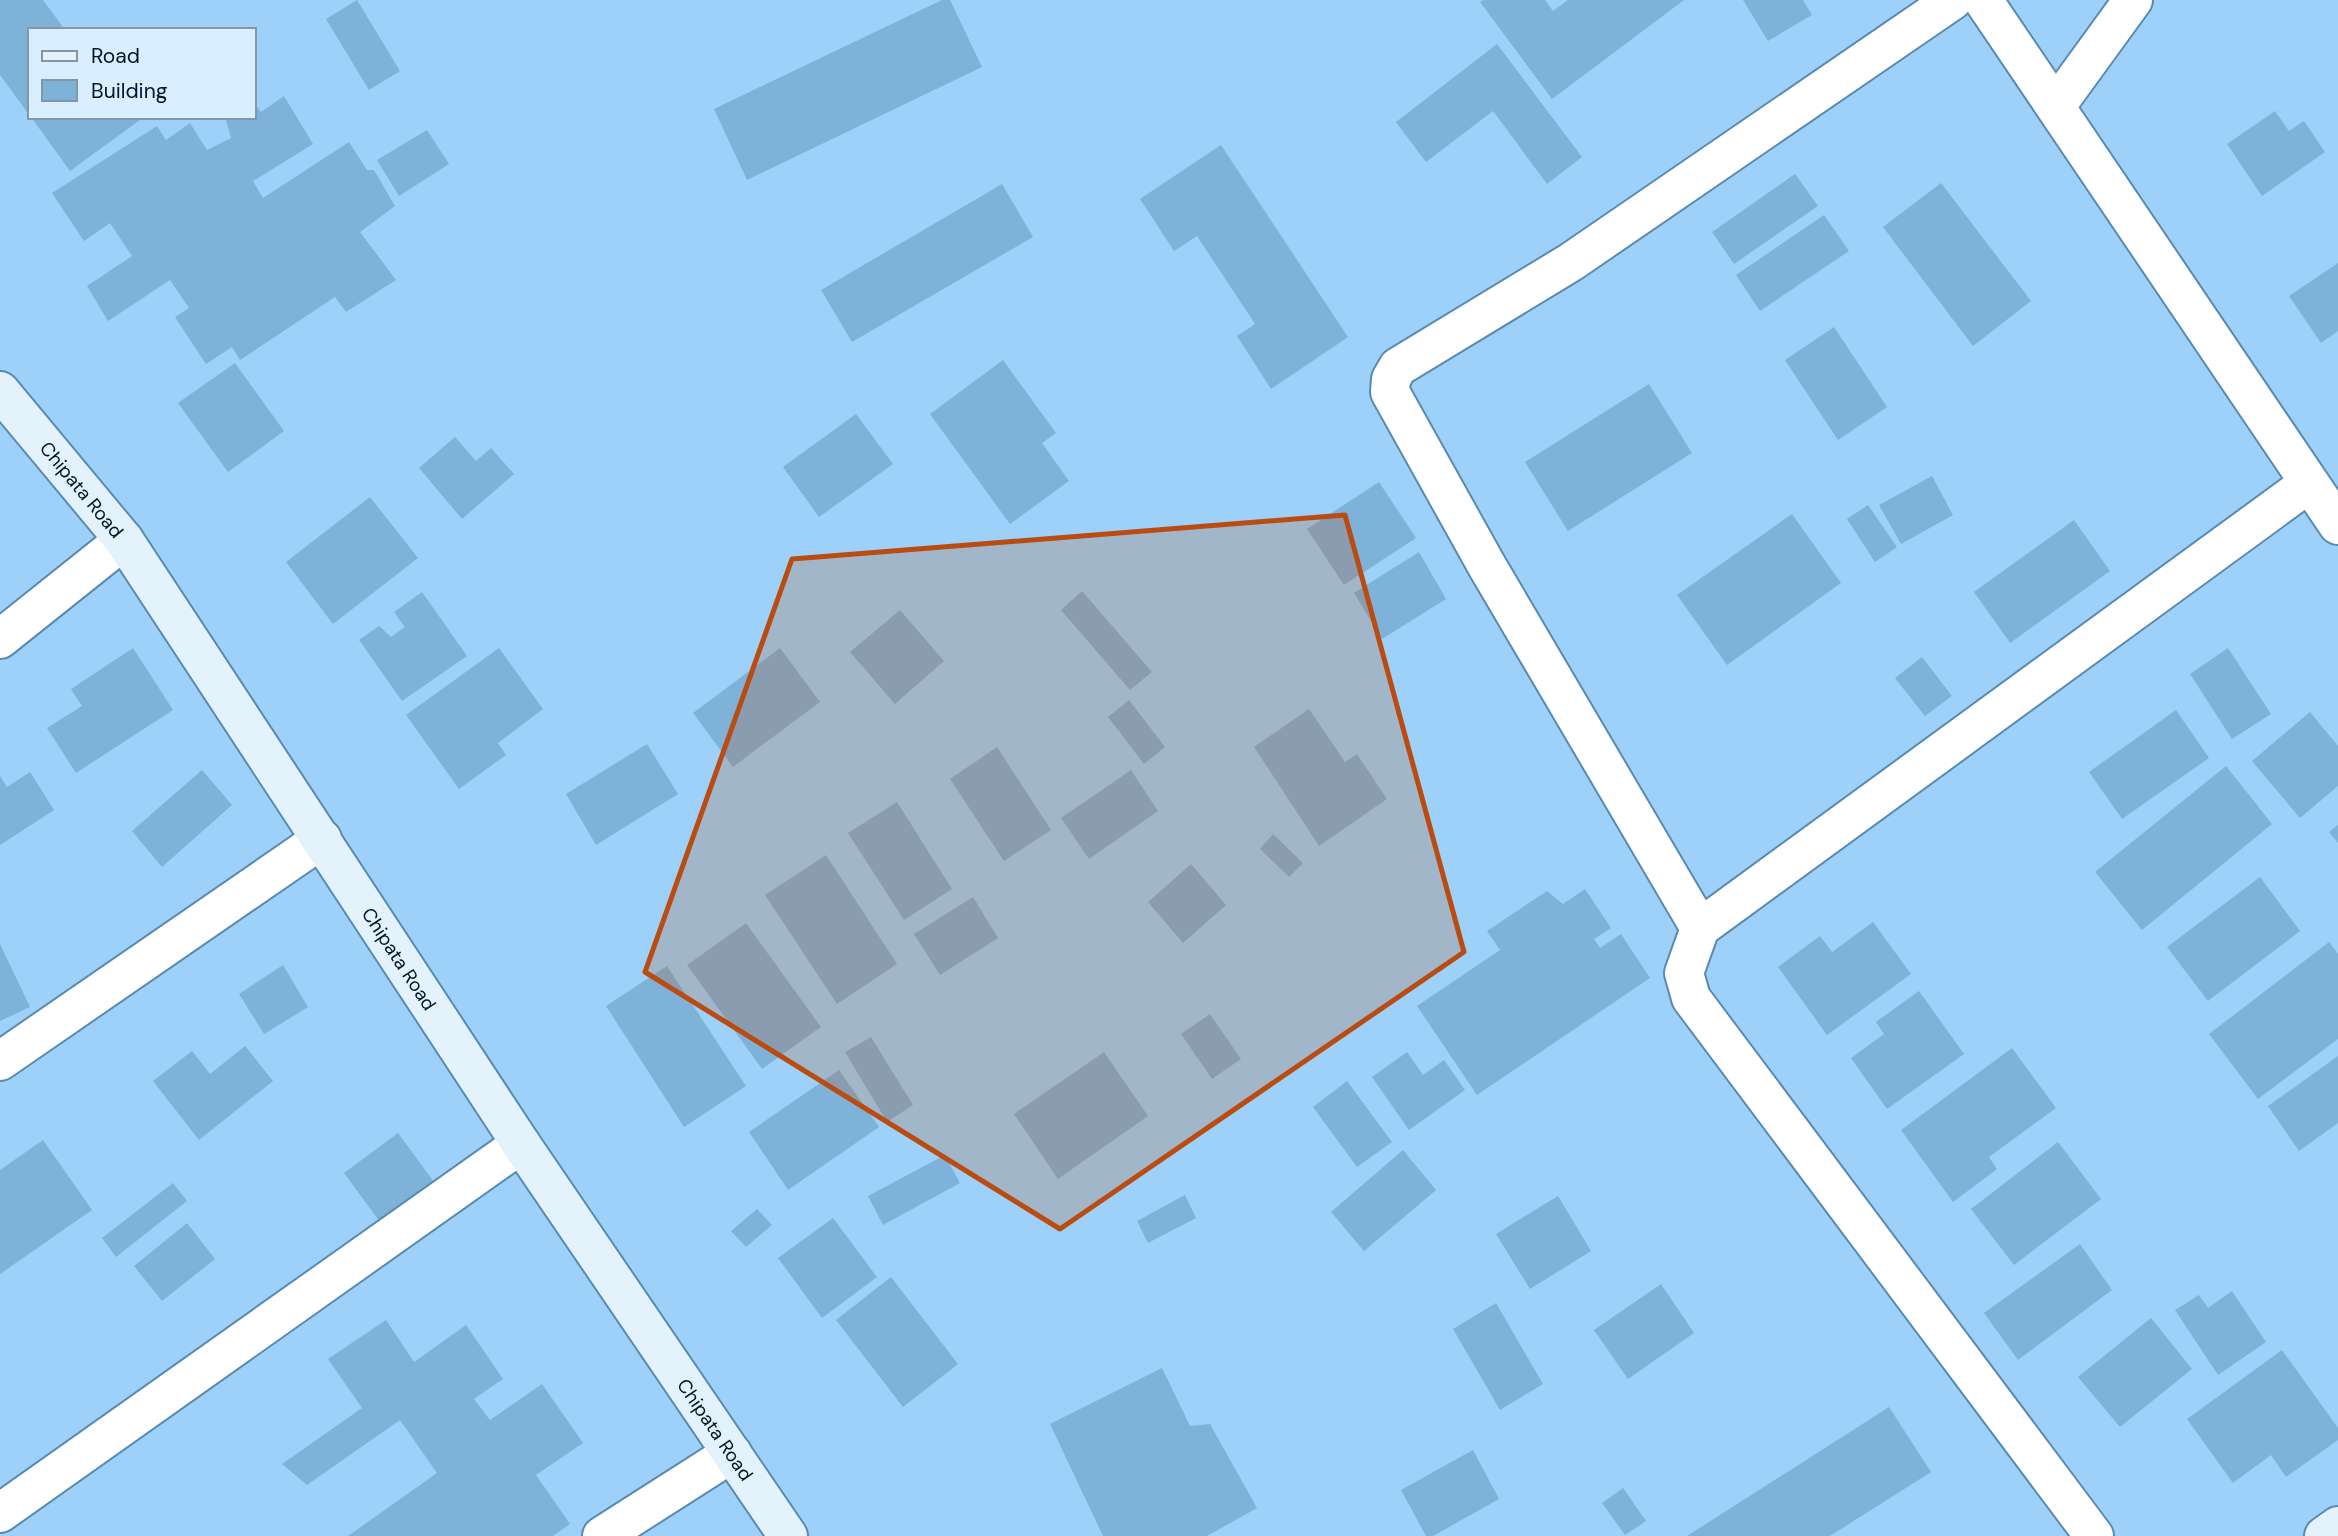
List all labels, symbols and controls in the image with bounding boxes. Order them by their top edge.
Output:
legend [28,28,256,119]
text: Road [91,42,140,70]
text: Building [91,77,168,105]
street label: Chipata Road [34,436,129,543]
street label: Chipata Road [356,903,442,1015]
street label: Chipata Road [672,1374,759,1485]

